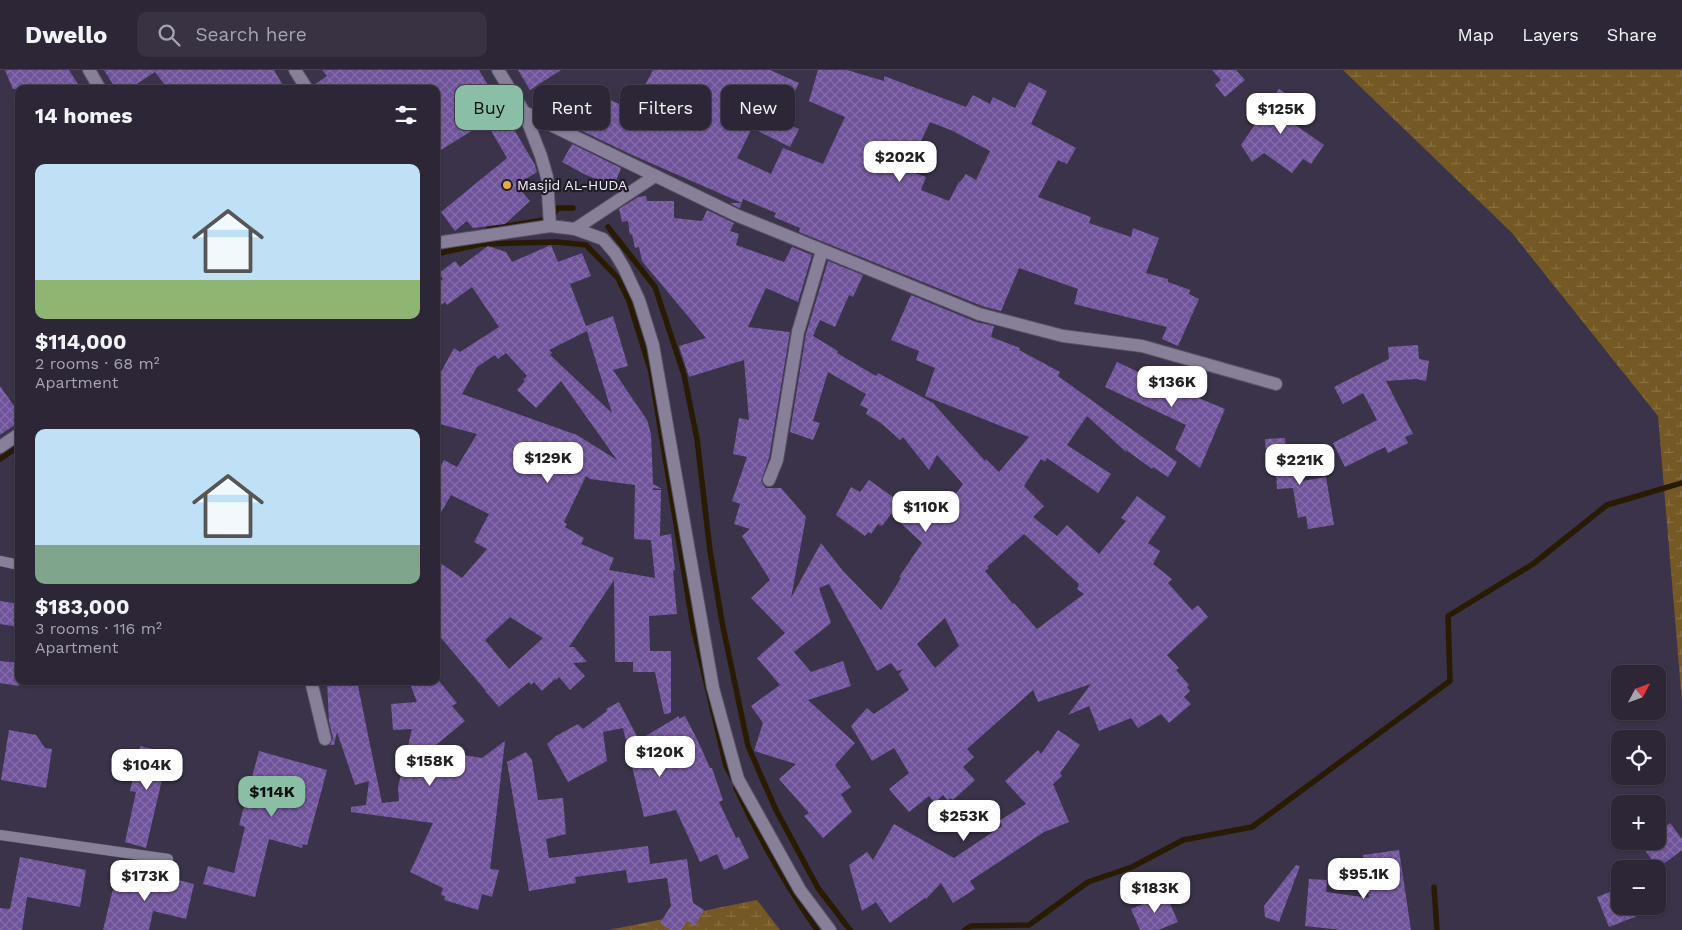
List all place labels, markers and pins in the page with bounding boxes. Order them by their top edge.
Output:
pin: $125K [1246,92,1316,135]
pin: $202K [865,140,935,183]
place label: Masjid AL-HUDA [517,177,627,193]
marker: Masjid AL-HUDA [501,179,513,191]
pin: $136K [1137,366,1207,408]
pin: $129K [513,442,583,484]
pin: $221K [1265,444,1335,486]
pin: $110K [891,490,961,533]
pin: $120K [625,736,695,778]
pin: $158K [395,744,465,787]
pin: $104K [112,748,182,791]
pin: $114K [237,776,307,818]
pin: $253K [929,800,999,842]
pin: $95.1K [1323,858,1405,900]
pin: $173K [110,860,180,902]
pin: $183K [1120,872,1190,914]

